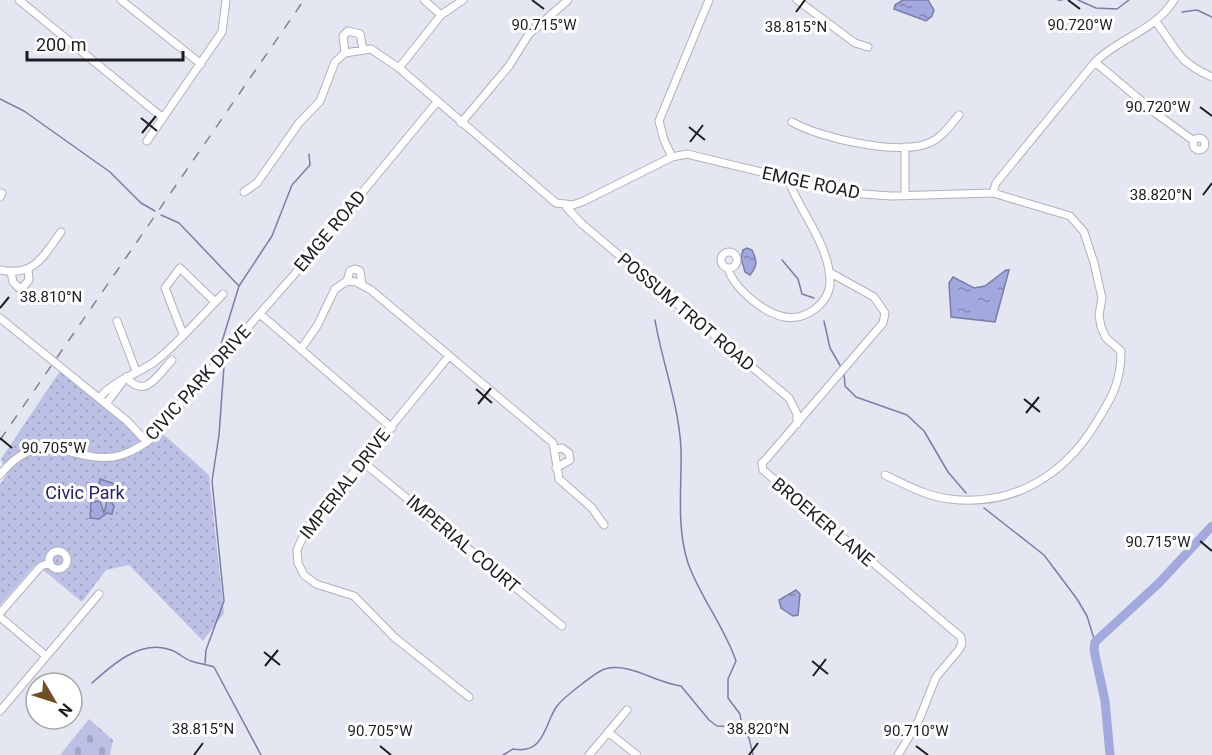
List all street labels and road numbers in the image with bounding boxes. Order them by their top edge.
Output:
street label: EMGE ROAD [760,162,862,203]
street label: EMGE ROAD [290,186,370,276]
street label: POSSUM TROT ROAD [614,248,759,375]
street label: CIVIC PARK DRIVE [141,321,255,444]
street label: IMPERIAL DRIVE [295,425,394,543]
street label: BROEKER LANE [768,473,879,570]
street label: IMPERIAL COURT [403,490,524,597]

